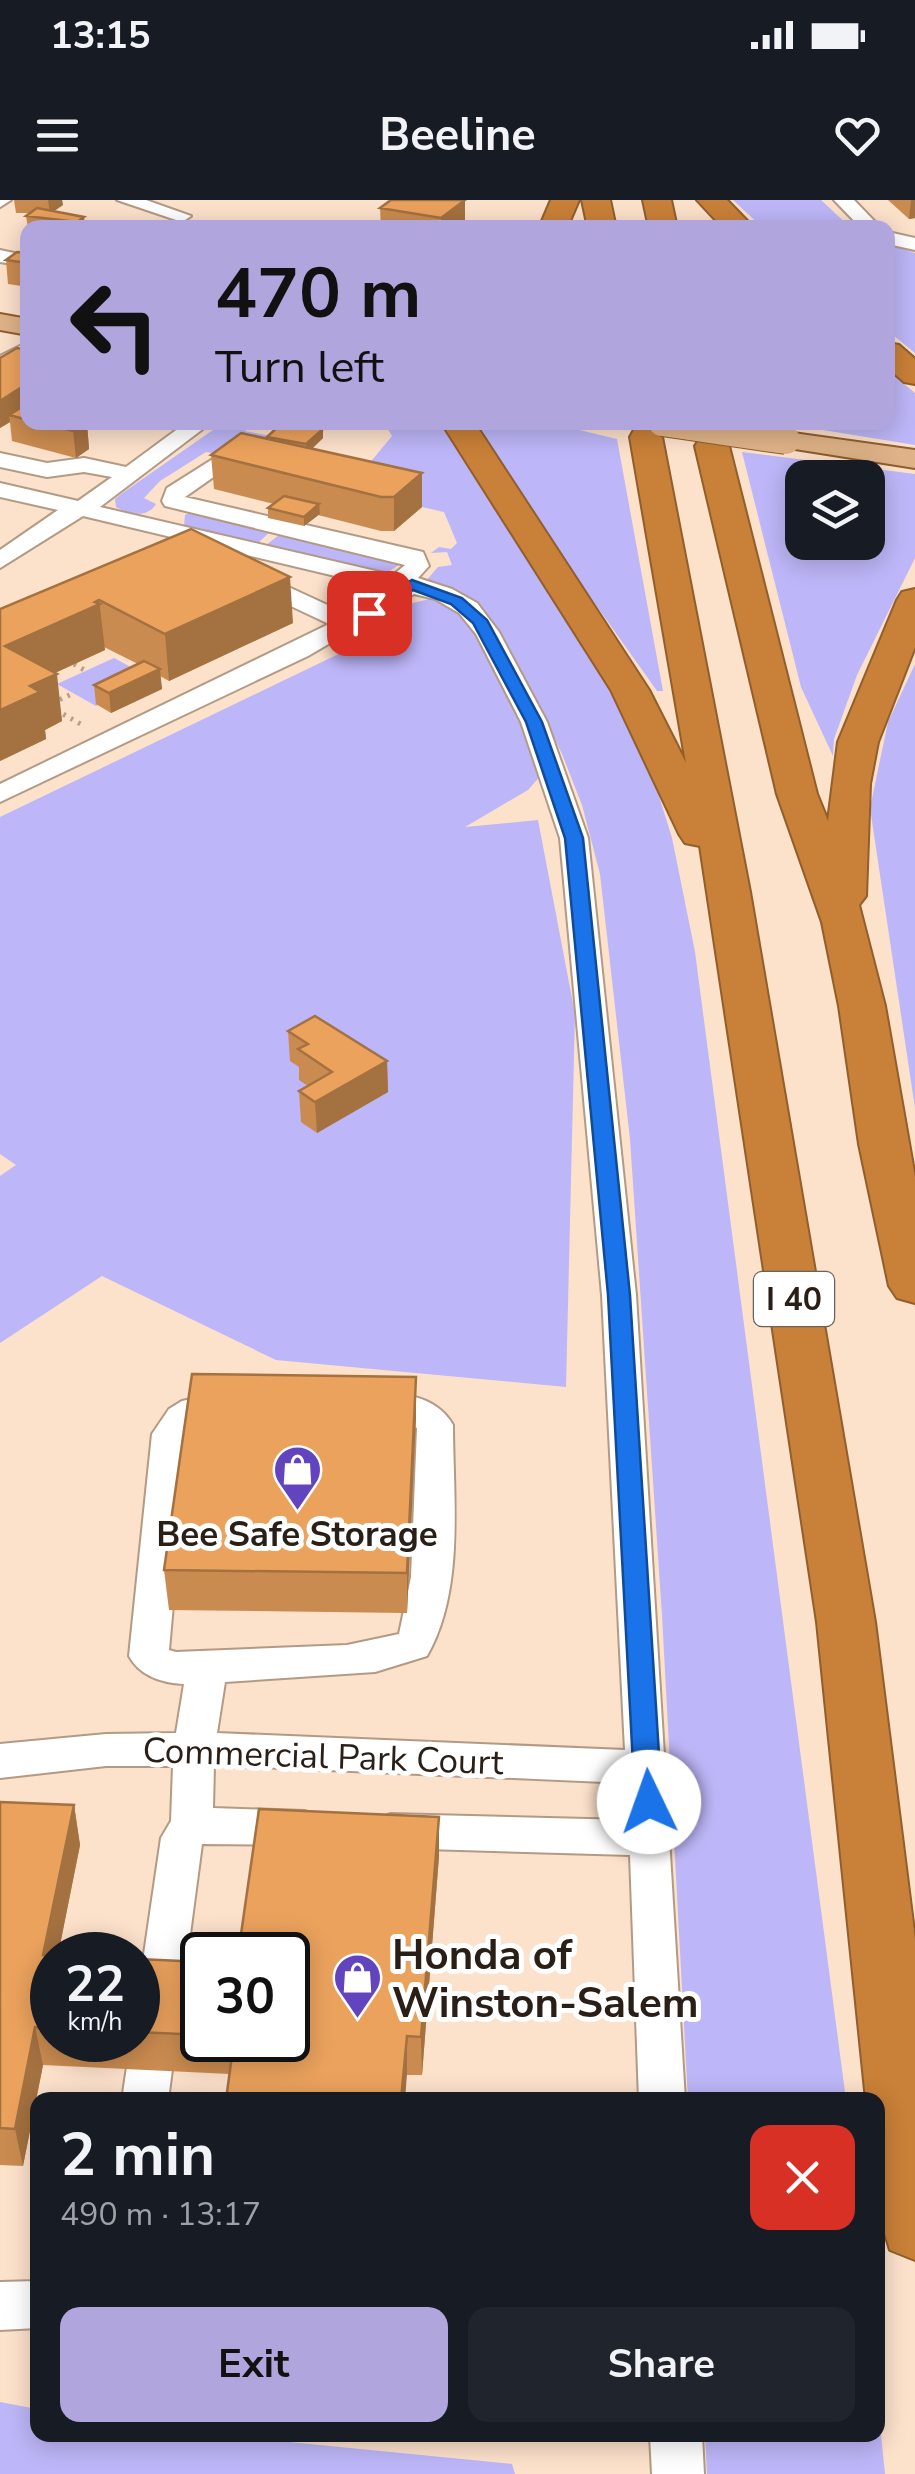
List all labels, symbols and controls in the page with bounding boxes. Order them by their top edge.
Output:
text: 13:15 [50,10,151,61]
text: Beeline [379,105,536,166]
icon: menu [30,108,85,163]
icon: heart [830,108,885,163]
text: 470 m [215,246,421,342]
icon: left [50,260,180,390]
text: Turn left [215,337,384,398]
map controls [785,460,885,560]
button: layers [785,460,885,560]
pin [327,571,412,656]
icon: arrive [342,586,397,641]
road number: I 40 [754,1272,834,1326]
shop icon: Bee Safe Storage [271,1444,323,1512]
place label: Bee Safe Storage [156,1511,438,1558]
street label: Commercial Park Court [142,1727,505,1786]
position arrow [597,1750,701,1854]
place label: Honda of Winston-Salem [392,1927,699,2032]
speed limit sign: 30 [180,1932,310,2062]
text: 22 [65,1950,125,2019]
shop icon: Honda of Winston-Salem [331,1952,383,2020]
text: km/h [67,2005,123,2039]
text: 2 min [60,2114,215,2196]
button: close [750,2125,855,2230]
text: 490 m · 13:17 [60,2193,261,2236]
button: Exit [60,2307,448,2422]
button: Share [468,2307,855,2422]

